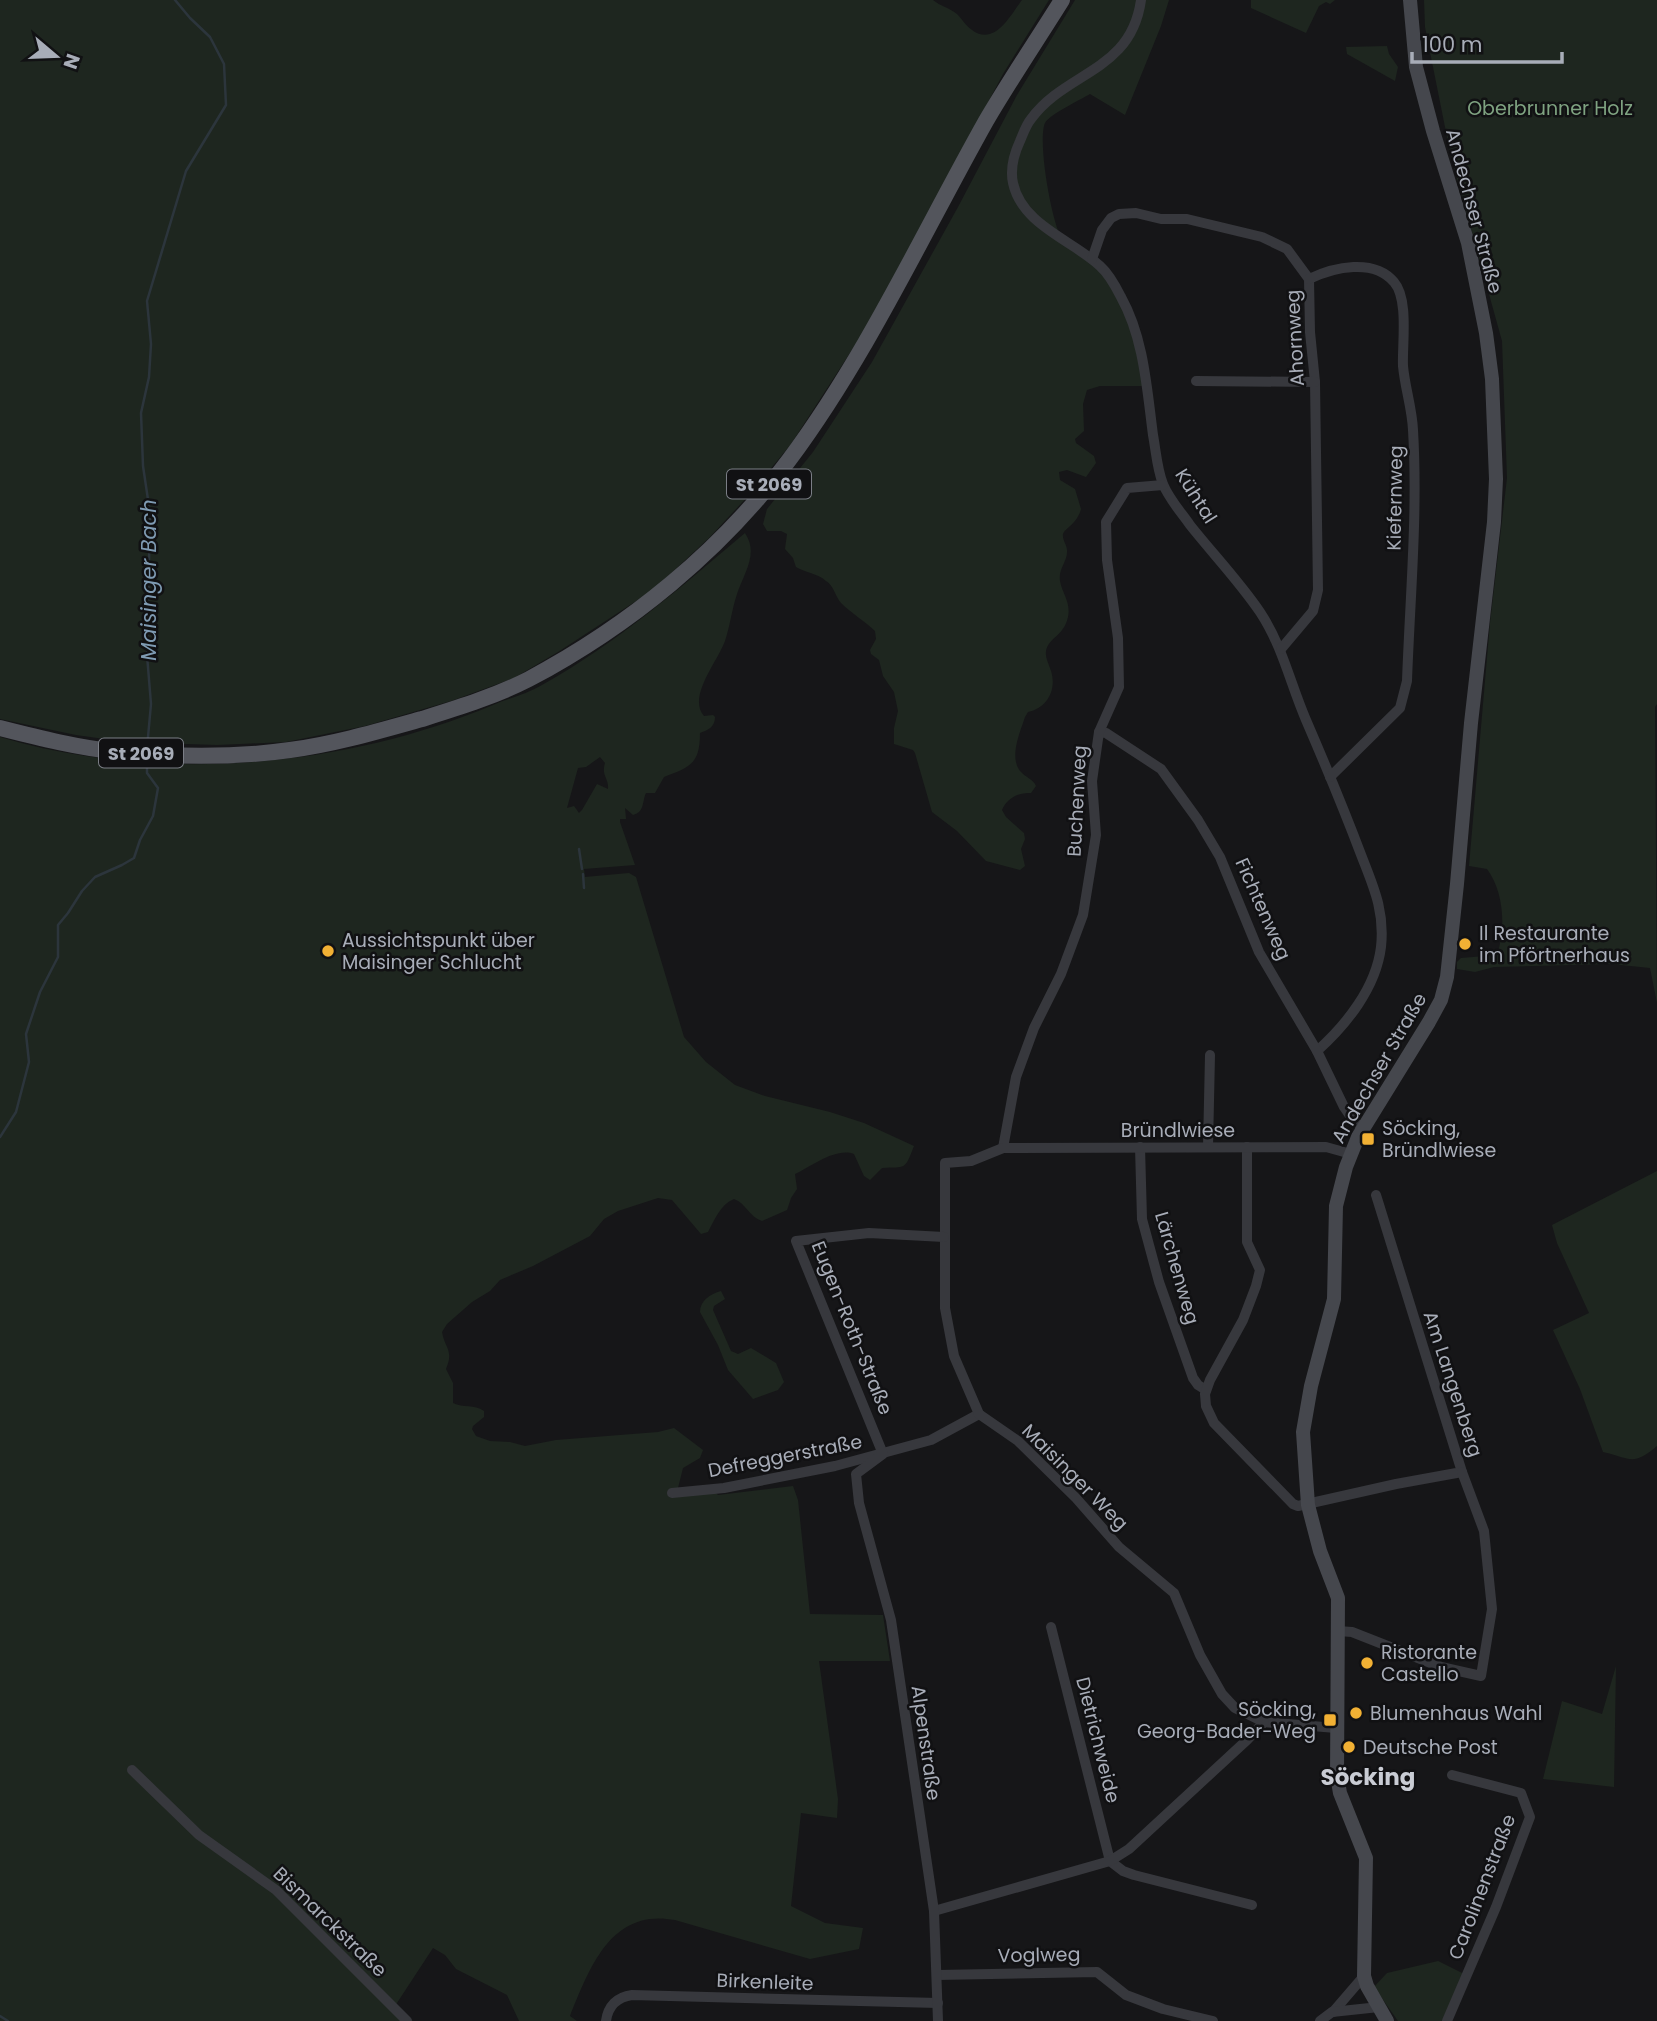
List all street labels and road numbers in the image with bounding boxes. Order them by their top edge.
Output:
street label: Andechser Straße [1439,125,1509,297]
street label: Ahornweg [1279,289,1311,387]
street label: Kiefernweg [1381,445,1409,551]
street label: Kühtal [1169,463,1223,529]
road number: St 2069 [727,470,811,498]
road number: St 2069 [99,738,183,768]
street label: Buchenweg [1061,745,1093,857]
street label: Fichtenweg [1228,854,1298,964]
street label: Andechser Straße [1325,988,1433,1148]
street label: Bründlwiese [1121,1117,1235,1144]
street label: Lärchenweg [1148,1209,1206,1327]
street label: Eugen-Roth-Straße [805,1237,899,1419]
street label: Am Langenberg [1417,1308,1489,1460]
street label: Maisinger Weg [1016,1418,1134,1536]
street label: Defreggerstraße [706,1428,864,1484]
street label: Dietrichweide [1069,1674,1127,1806]
street label: Alpenstraße [905,1684,947,1802]
street label: Carolinenstraße [1442,1810,1522,1964]
street label: Bismarckstraße [267,1861,393,1983]
street label: Voglweg [997,1941,1081,1969]
street label: Birkenleite [716,1967,814,1997]

